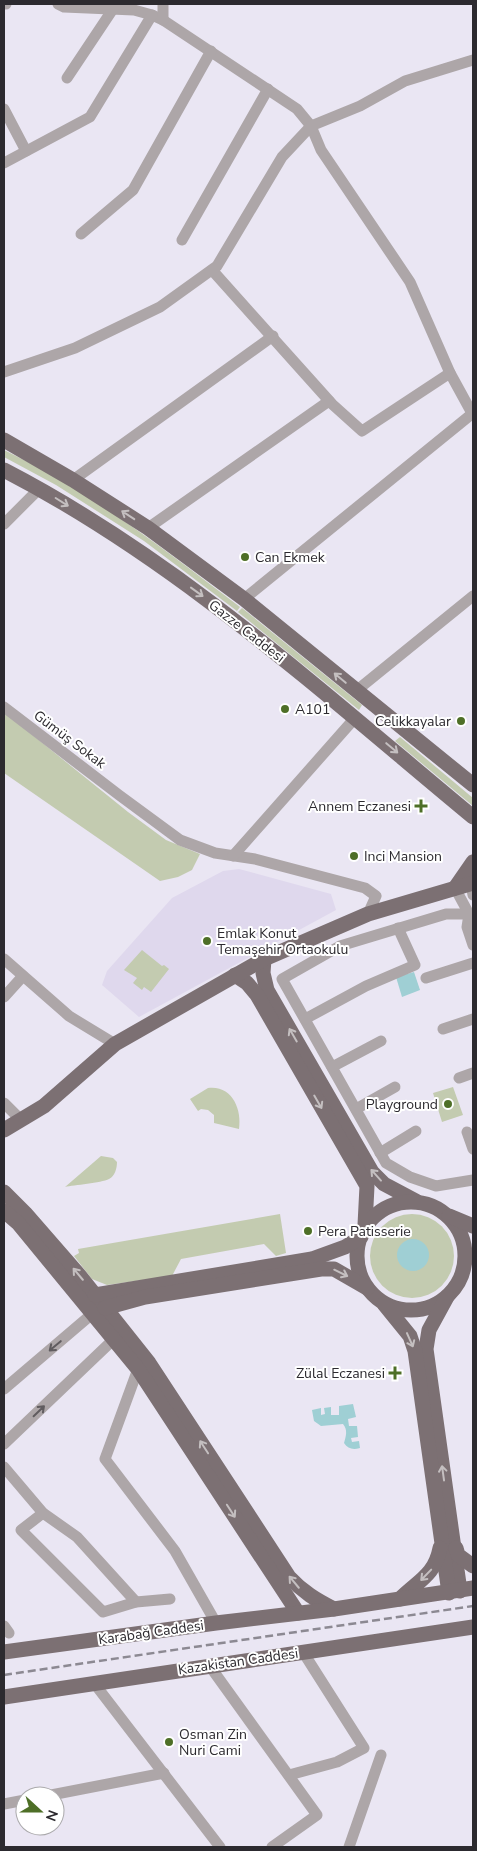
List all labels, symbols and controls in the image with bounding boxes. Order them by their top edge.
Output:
one-way arrow [54,497,68,507]
one-way arrow [121,510,135,520]
place label: Can Ekmek [255,548,326,567]
marker: Can Ekmek [239,551,251,563]
one-way arrow [190,587,204,597]
street label: Gazze Caddesi [205,596,289,667]
one-way arrow [334,673,347,684]
place label: A101 [295,700,330,719]
marker: A101 [279,703,291,715]
street label: Gümüş Sokak [30,706,111,773]
place label: Celikkayalar [375,712,451,731]
marker: Celikkayalar [455,715,467,727]
one-way arrow [385,743,398,754]
place label: Annem Eczanesi [308,797,411,816]
marker: Annem Eczanesi [415,800,427,812]
place label: Inci Mansion [364,847,442,866]
marker: Inci Mansion [348,850,360,862]
place label: Emlak Konut Temaşehir Ortaokulu [217,924,348,959]
marker: Emlak Konut Temaşehir Ortaokulu [201,935,213,947]
one-way arrow [288,1029,298,1043]
one-way arrow [314,1095,324,1109]
place label: Playground [366,1095,438,1114]
marker: Playground [442,1098,454,1110]
one-way arrow [370,1169,382,1181]
place label: Pera Patisserie [318,1222,411,1241]
marker: Pera Patisserie [302,1225,314,1237]
one-way arrow [72,1267,83,1280]
one-way arrow [333,1269,348,1278]
one-way arrow [406,1332,416,1347]
one-way arrow [49,1340,62,1351]
place label: Zülal Eczanesi [296,1364,385,1383]
marker: Zülal Eczanesi [389,1367,401,1379]
one-way arrow [33,1405,45,1417]
one-way arrow [199,1441,209,1455]
one-way arrow [438,1466,448,1482]
one-way arrow [227,1503,237,1517]
one-way arrow [420,1569,432,1581]
one-way arrow [289,1576,300,1589]
street label: Karabağ Caddesi [97,1616,205,1649]
street label: Kazakistan Caddesi [177,1644,299,1679]
place label: Osman Zin Nuri Cami [179,1725,247,1760]
marker: Osman Zin Nuri Cami [163,1736,175,1748]
north arrow [15,1786,65,1836]
text: N [41,1807,62,1824]

